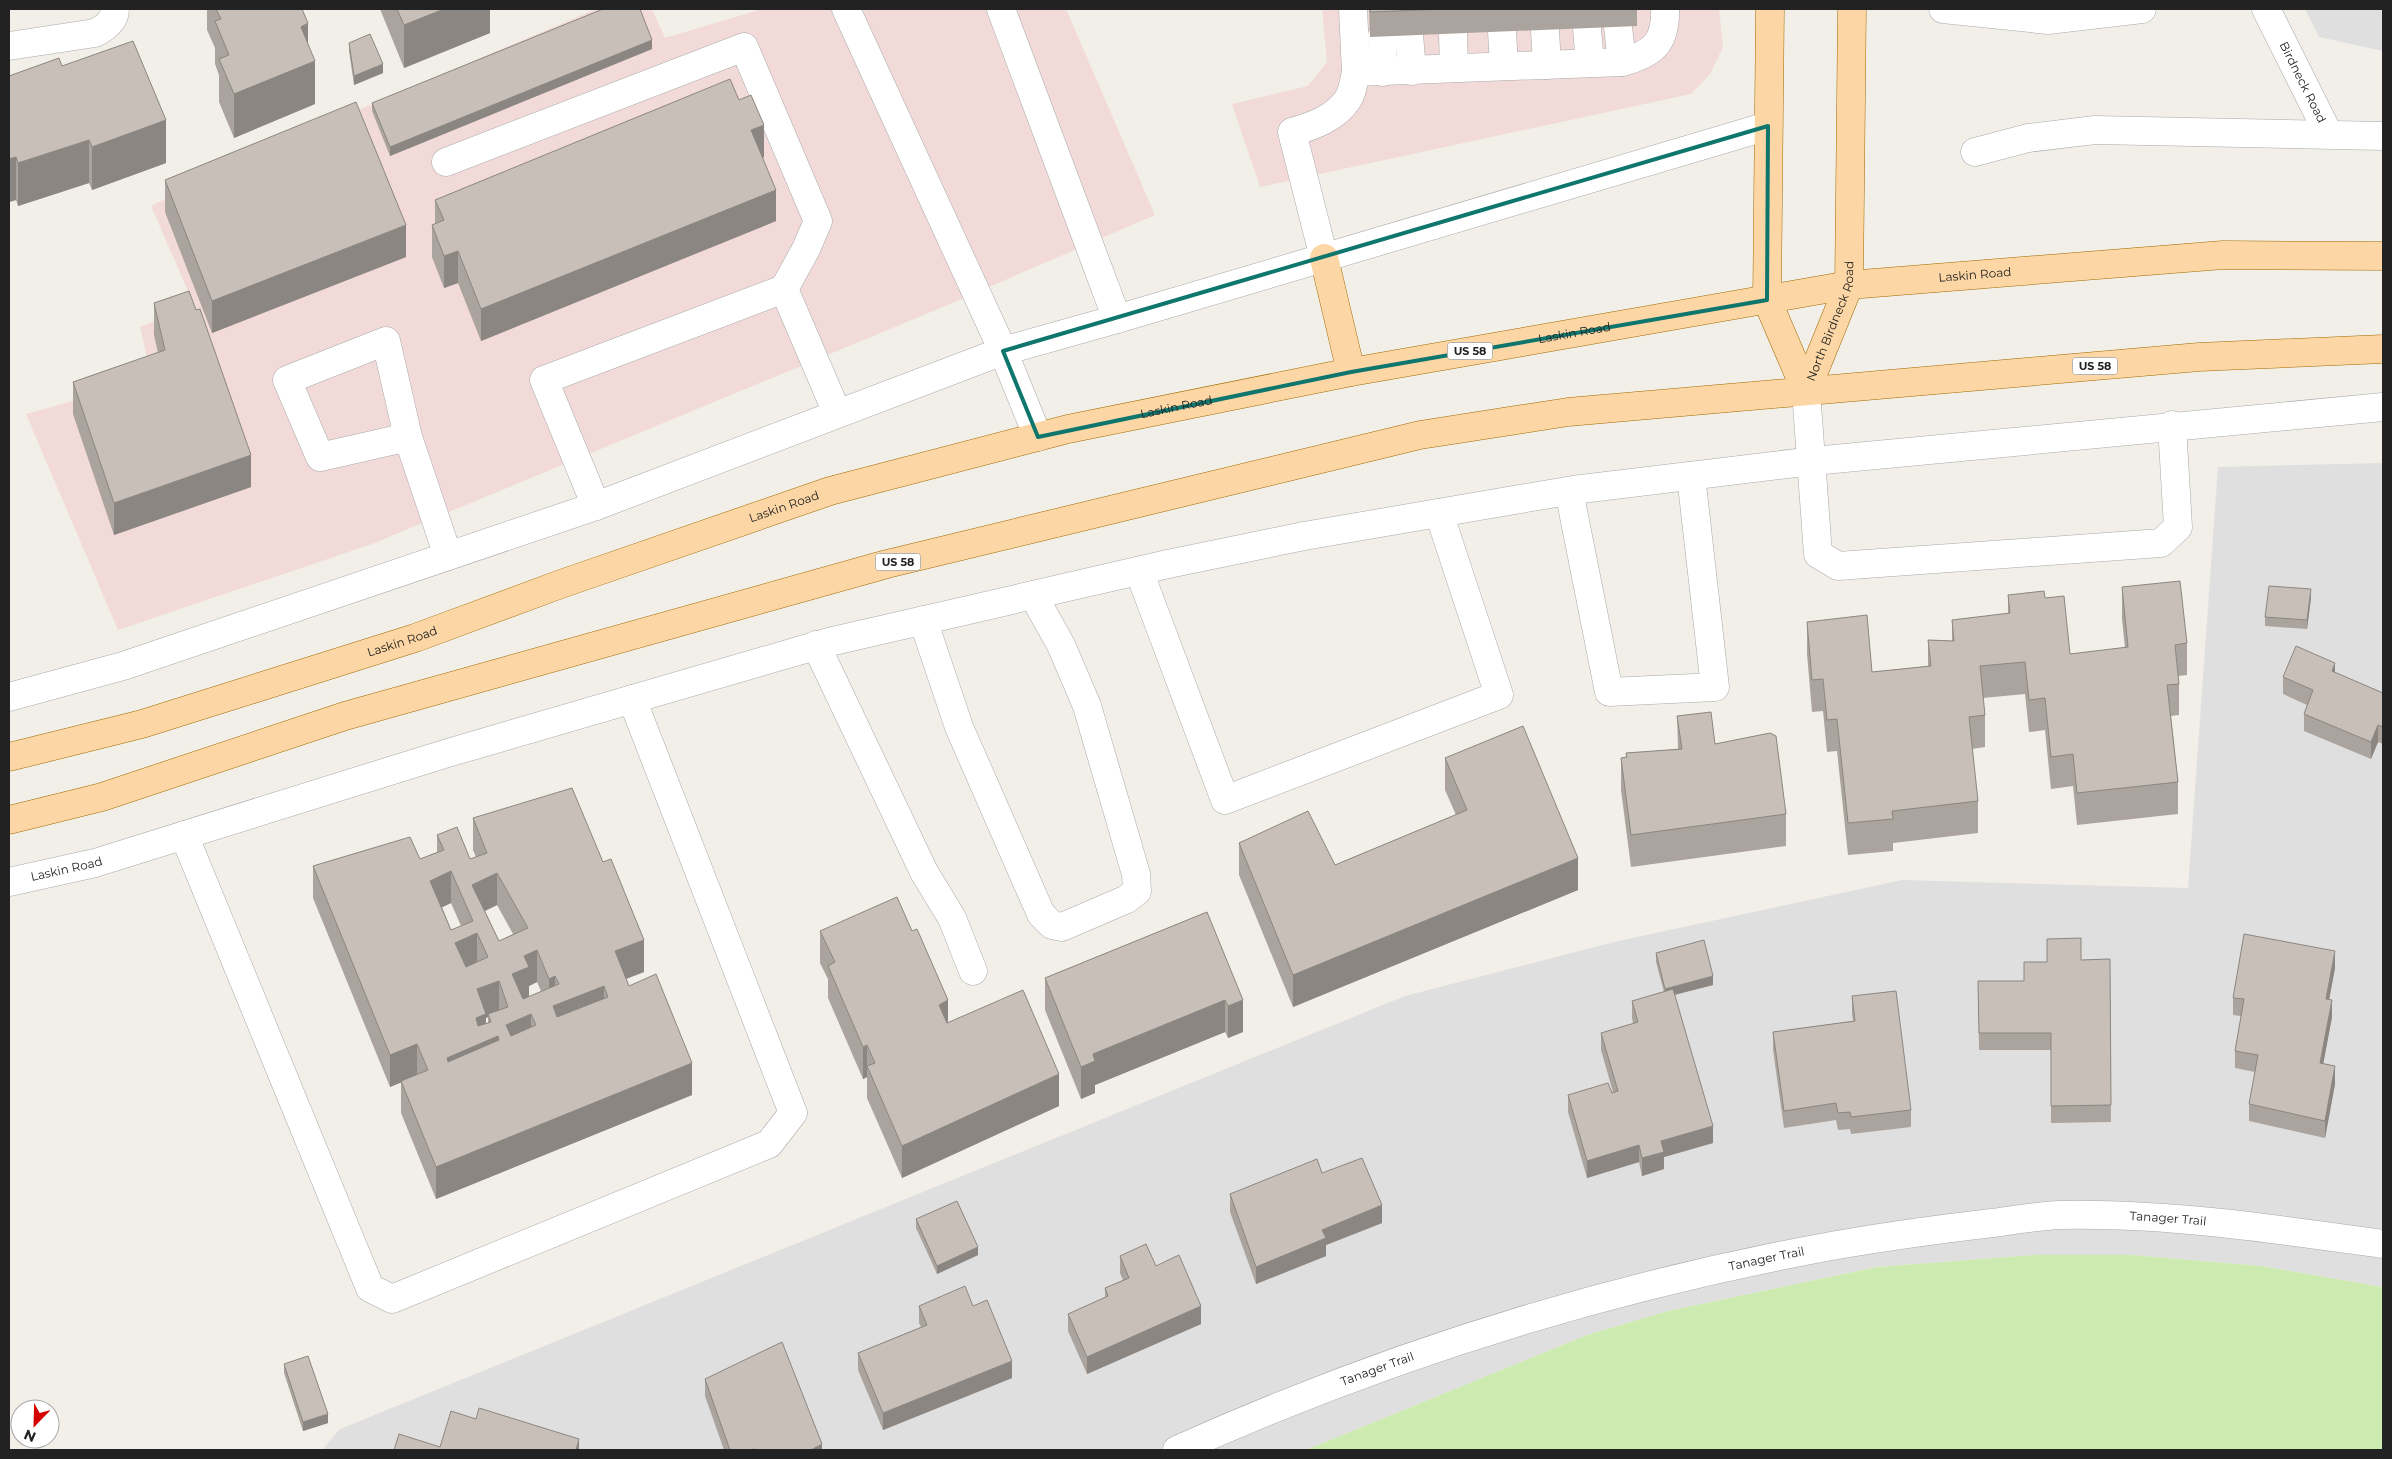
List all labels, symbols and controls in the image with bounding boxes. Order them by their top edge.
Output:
street label: Birdneck Road [2277,39,2330,125]
street label: North Birdneck Road [1803,261,1856,383]
street label: Laskin Road [1938,264,2012,285]
street label: Laskin Road [1537,319,1612,346]
road number: US 58 [1448,342,1492,360]
road number: US 58 [2072,358,2118,374]
street label: Laskin Road [1139,392,1214,421]
street label: Laskin Road [747,487,821,525]
road number: US 58 [876,554,920,570]
street label: Laskin Road [365,622,439,660]
street label: Laskin Road [29,853,104,884]
street label: Tanager Trail [2129,1208,2207,1228]
street label: Tanager Trail [1727,1243,1806,1274]
street label: Tanager Trail [1338,1348,1416,1389]
north arrow [10,1399,60,1449]
text: N [21,1425,39,1446]

